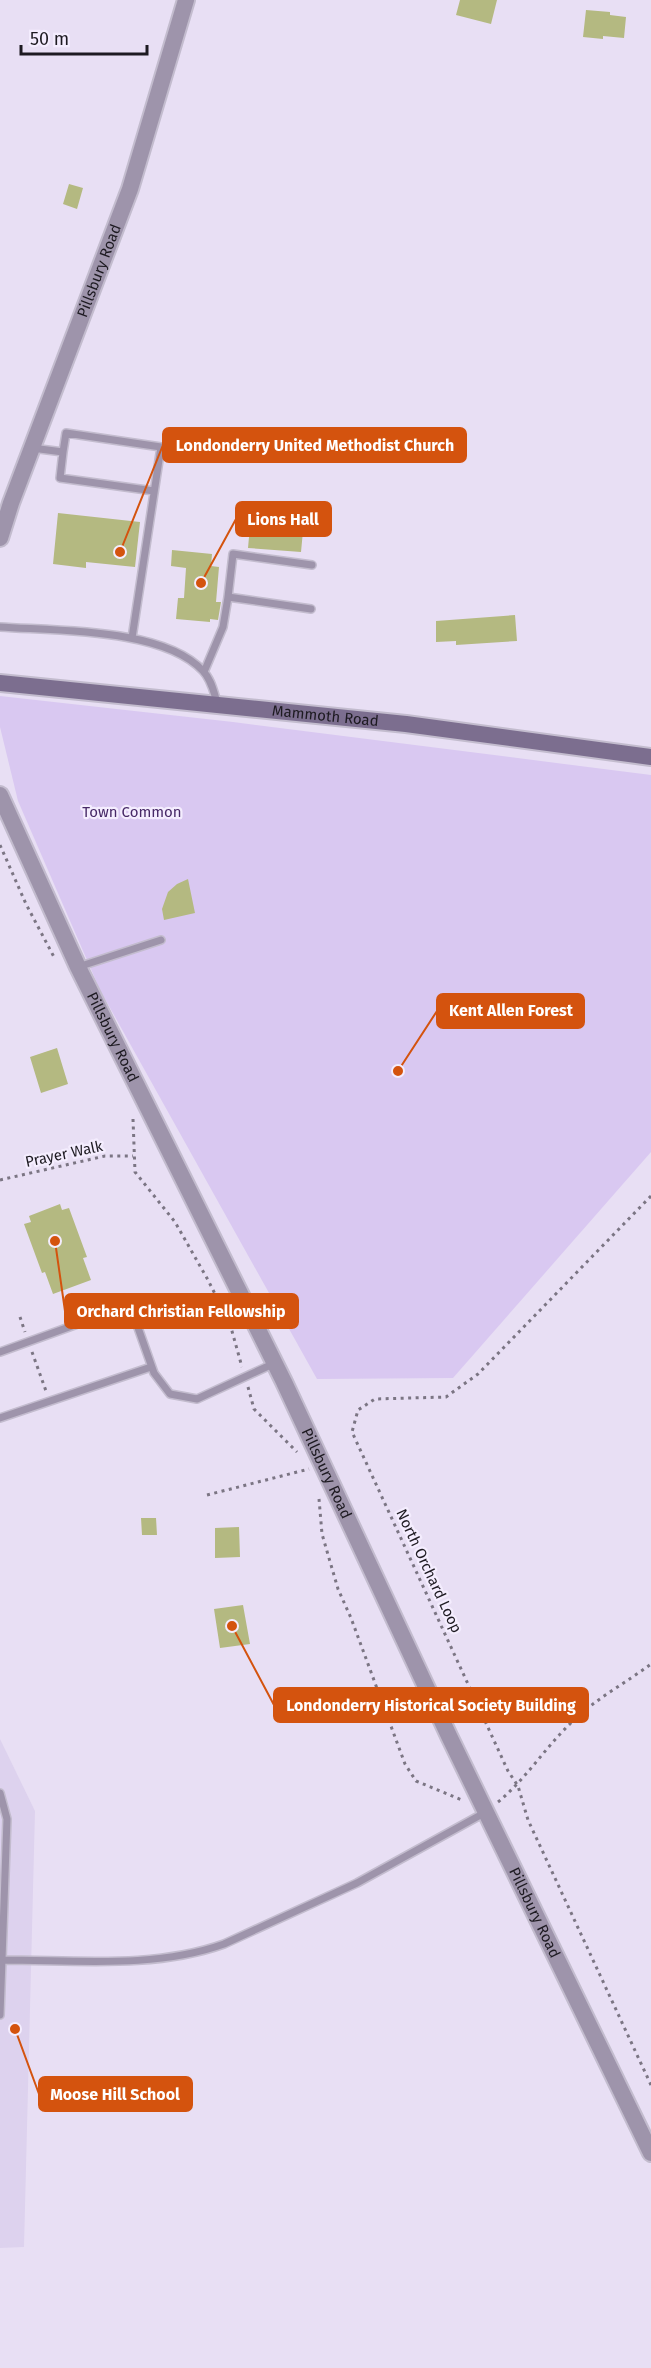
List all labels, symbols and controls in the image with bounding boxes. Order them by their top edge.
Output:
scale bar [21,18,147,56]
text: 50 m [30,28,69,50]
street label: Pillsbury Road [73,222,125,320]
callout: Londonderry United Methodist Church [163,428,466,462]
text: Londonderry United Methodist Church [176,436,454,455]
callout: Lions Hall [236,502,331,536]
text: Lions Hall [247,510,319,529]
street label: Mammoth Road [271,702,380,730]
park label: Town Common [82,803,182,821]
street label: Pillsbury Road [83,989,143,1085]
callout: Kent Allen Forest [437,994,584,1028]
text: Kent Allen Forest [449,1001,574,1020]
street label: Prayer Walk [24,1137,105,1171]
callout: Orchard Christian Fellowship [65,1294,298,1328]
text: Orchard Christian Fellowship [76,1302,286,1321]
street label: Pillsbury Road [298,1425,356,1522]
street label: North Orchard Loop [392,1506,466,1636]
callout: Londonderry Historical Society Building [274,1688,588,1722]
text: Londonderry Historical Society Building [286,1696,576,1715]
street label: Pillsbury Road [505,1864,564,1961]
callout: Moose Hill School [39,2077,192,2111]
text: Moose Hill School [50,2085,180,2104]

